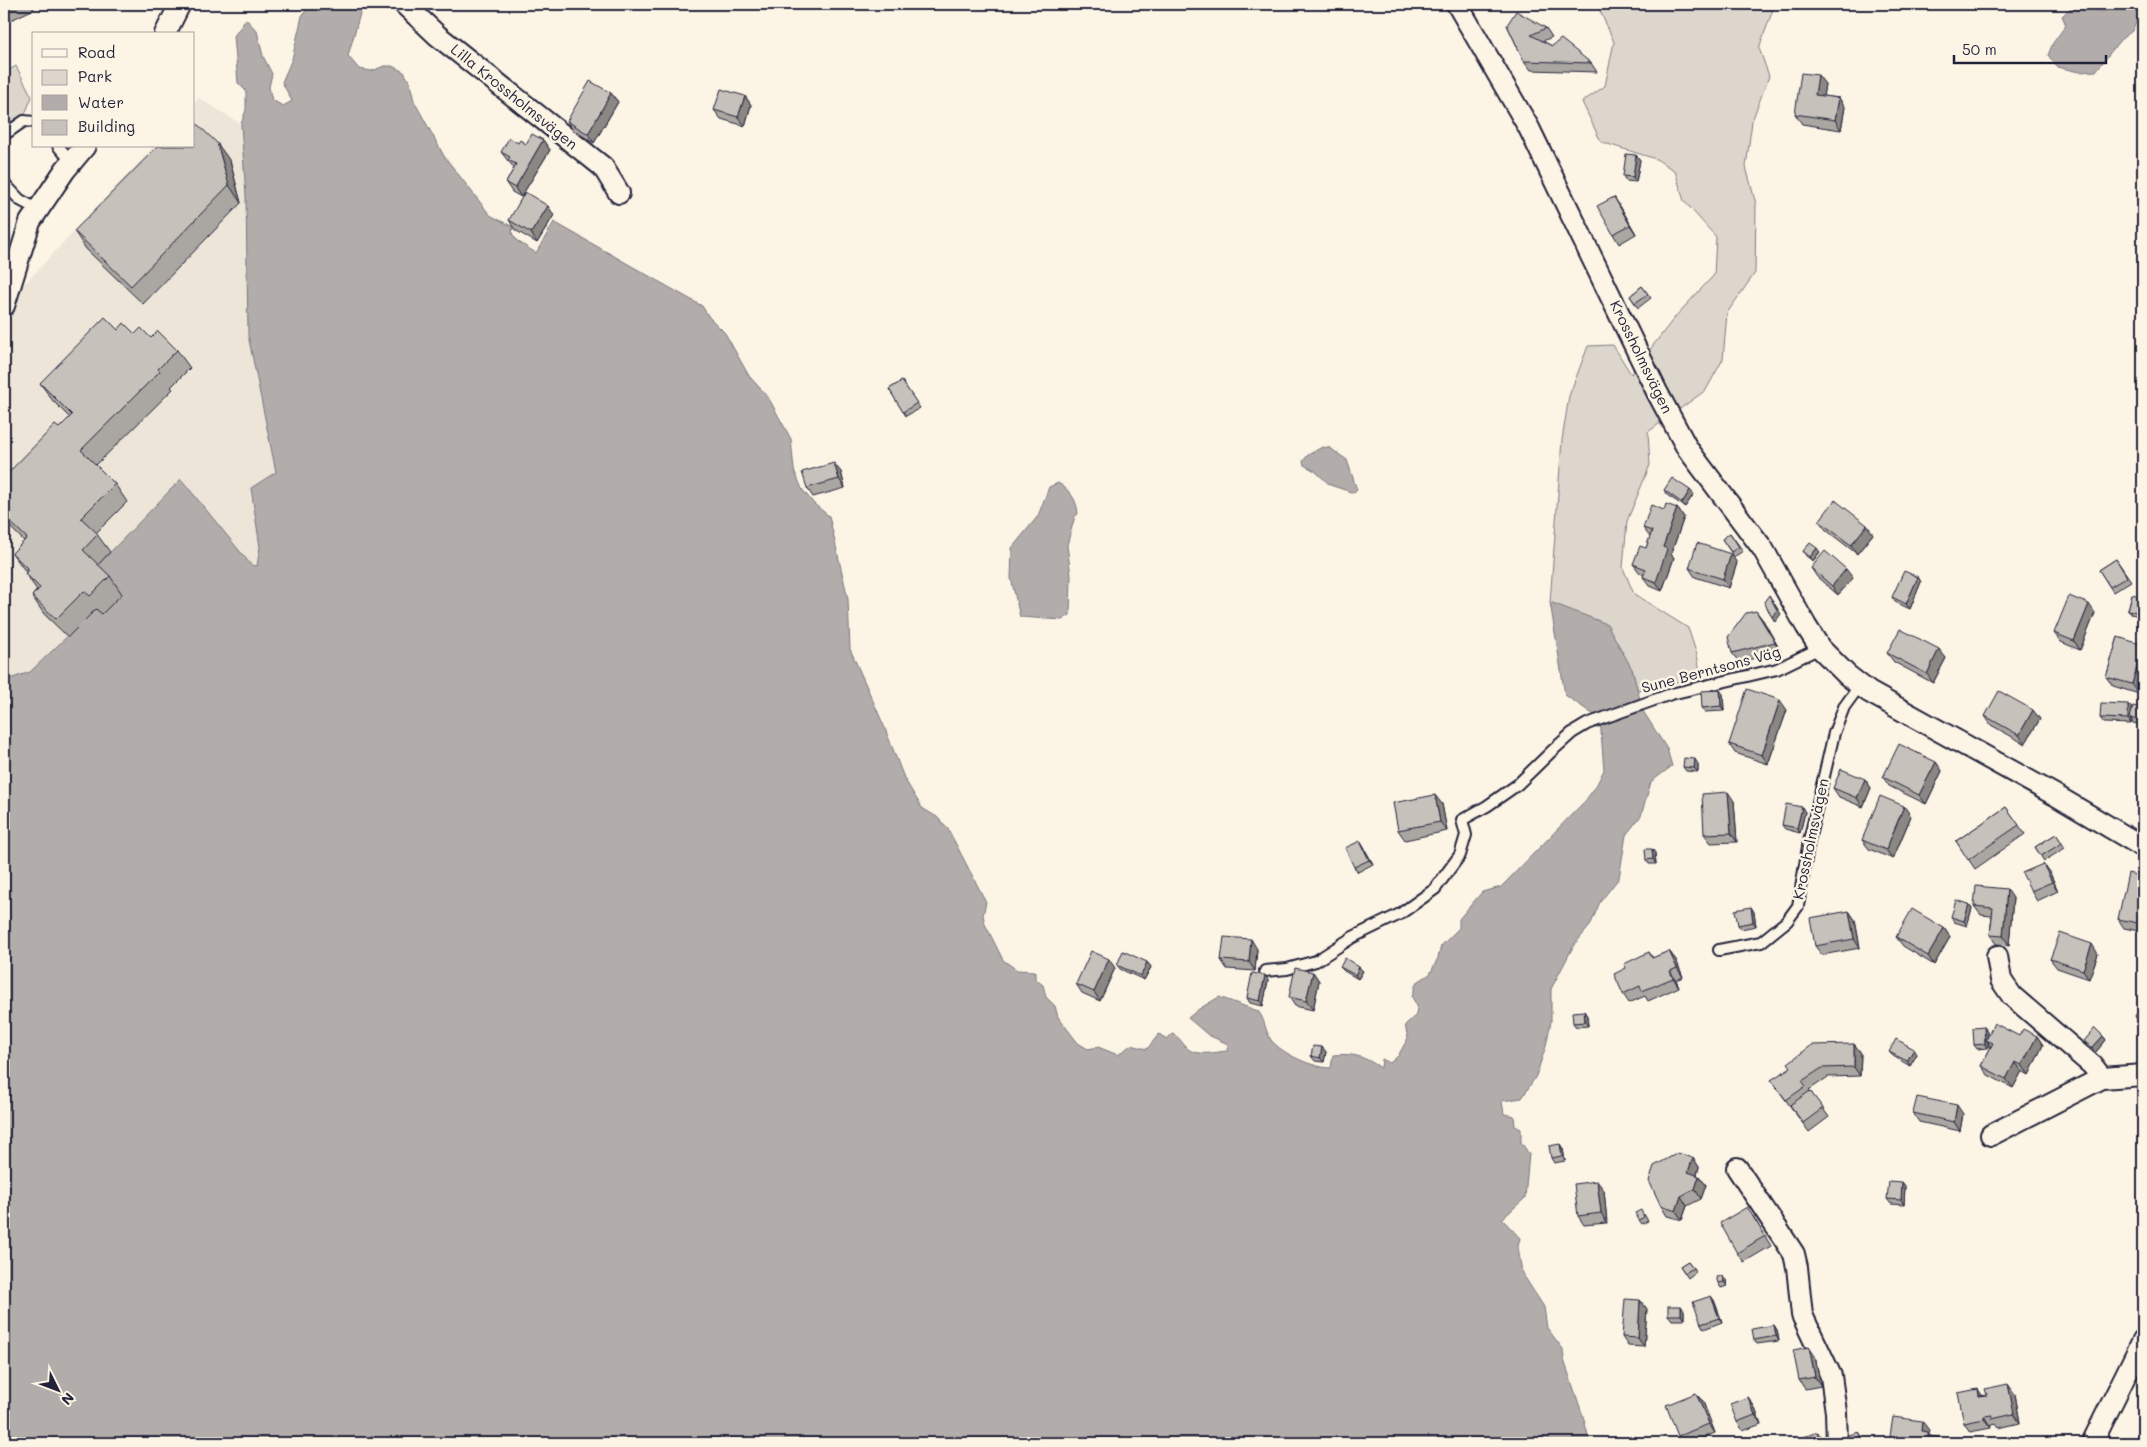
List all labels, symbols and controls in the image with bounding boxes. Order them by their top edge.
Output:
legend [32,32,195,148]
scale bar [1954,32,2107,64]
street label: Lilla Krossholmsvägen [447,39,582,154]
text: 50 m [1962,39,1997,59]
text: Road [78,42,115,62]
text: Park [78,66,112,86]
text: Water [78,92,124,112]
text: Building [78,116,135,136]
street label: Krossholmsvägen [1606,297,1678,416]
street label: Sune Berntsons Väg [1639,641,1783,697]
street label: Krossholmsvägen [1787,776,1833,901]
north arrow [32,1364,82,1414]
text: N [57,1389,79,1409]

